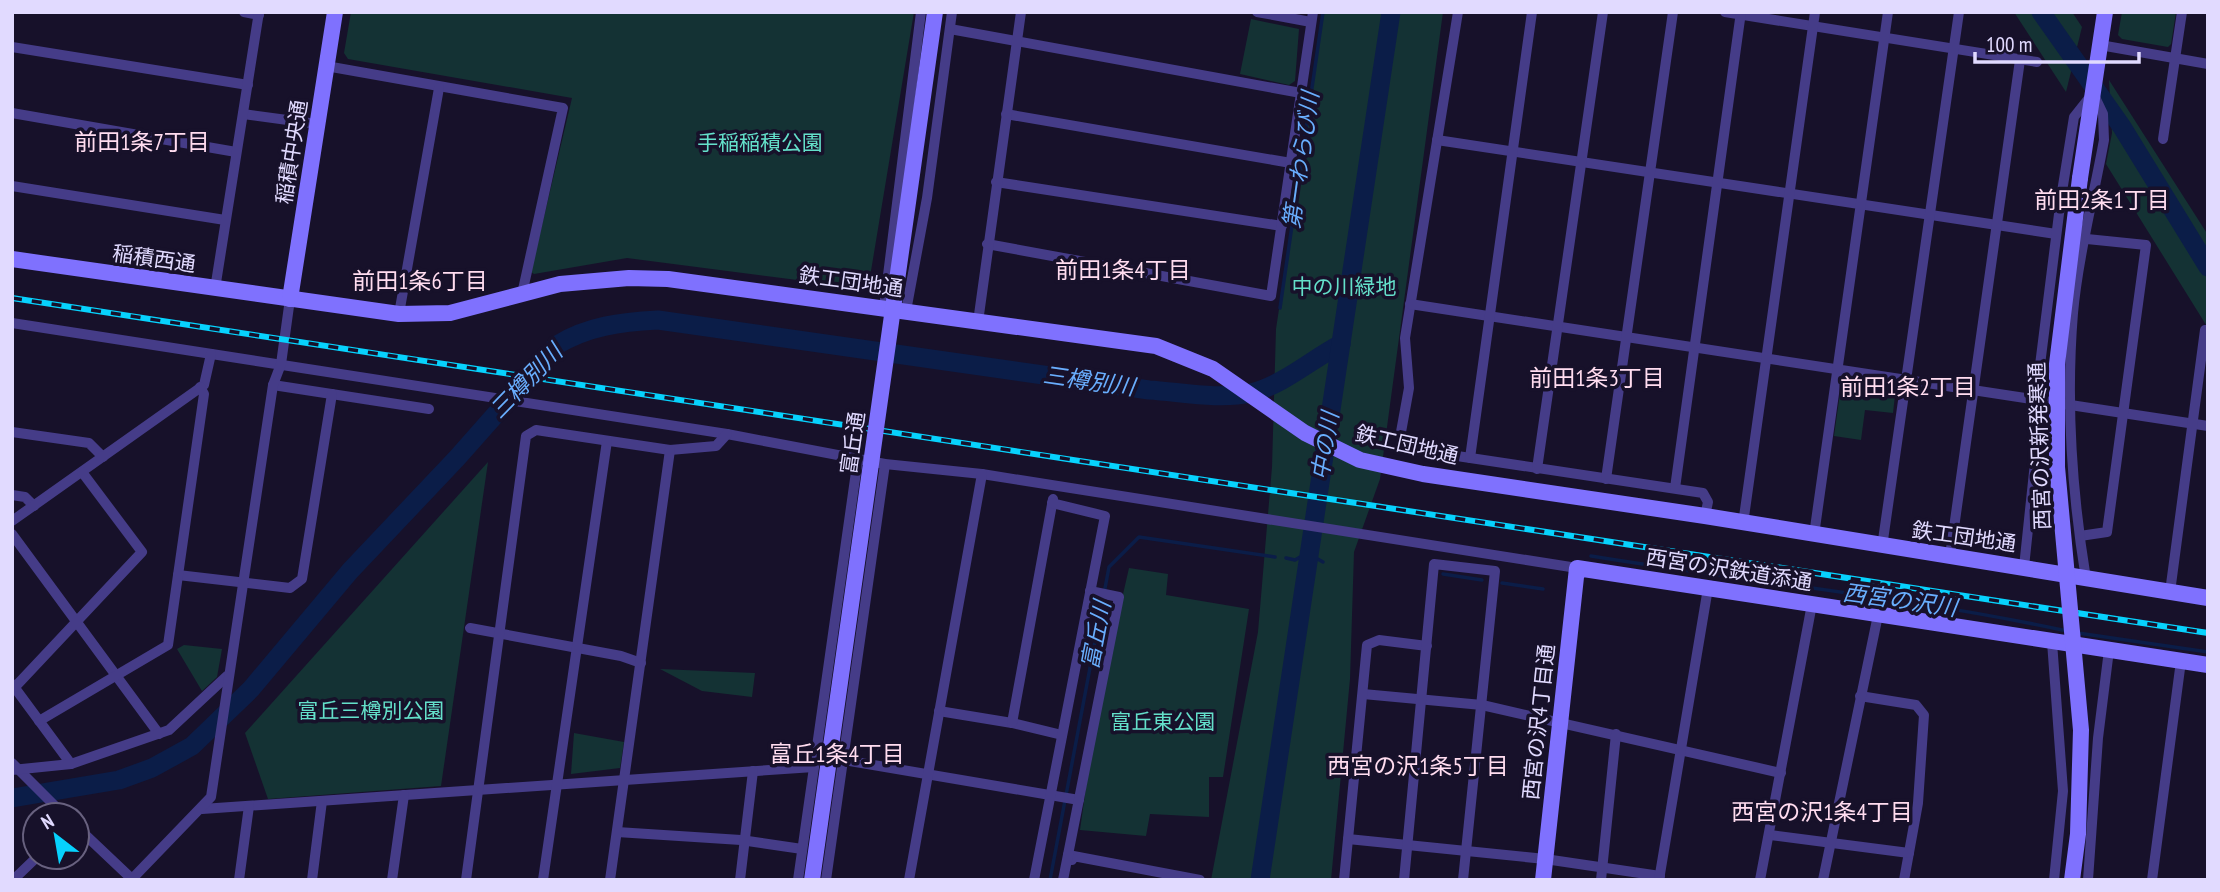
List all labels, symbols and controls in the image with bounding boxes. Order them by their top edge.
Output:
scale bar [1975,21,2140,65]
text: 100 m [1986,31,2032,58]
water label: 第一わらび川 [1277,87,1325,230]
street label: 稲積中央通 [270,98,313,206]
district label: 前田1条7丁目 [74,127,210,156]
park label: 手稲稲積公園 [697,129,823,156]
district label: 前田2条1丁目 [2034,185,2170,214]
street label: 稲積西通 [111,239,198,278]
district label: 前田1条4丁目 [1055,255,1191,284]
street label: 鉄工団地通 [797,261,905,302]
district label: 前田1条6丁目 [352,266,488,295]
park label: 中の川緑地 [1292,273,1397,300]
water label: 三樽別川 [483,335,570,424]
water label: 三樽別川 [1041,360,1140,402]
street label: 西宮の沢新発寒通 [2023,362,2056,530]
district label: 前田1条3丁目 [1529,363,1665,392]
district label: 前田1条2丁目 [1840,372,1976,401]
water label: 中の川 [1305,407,1345,482]
street label: 富丘通 [835,410,870,476]
street label: 鉄工団地通 [1353,420,1461,469]
street label: 鉄工団地通 [1910,516,2018,557]
street label: 西宮の沢鉄道添通 [1644,543,1814,596]
water label: 西宮の沢川 [1841,577,1962,622]
water label: 富丘川 [1075,595,1117,672]
street label: 西宮の沢4丁目通 [1517,643,1560,801]
park label: 富丘三樽別公園 [298,697,445,724]
park label: 富丘東公園 [1111,708,1216,735]
district label: 富丘1条4丁目 [769,739,905,768]
district label: 西宮の沢1条5丁目 [1327,751,1509,780]
district label: 西宮の沢1条4丁目 [1731,797,1913,826]
north arrow [21,801,91,871]
text: N [37,808,58,834]

